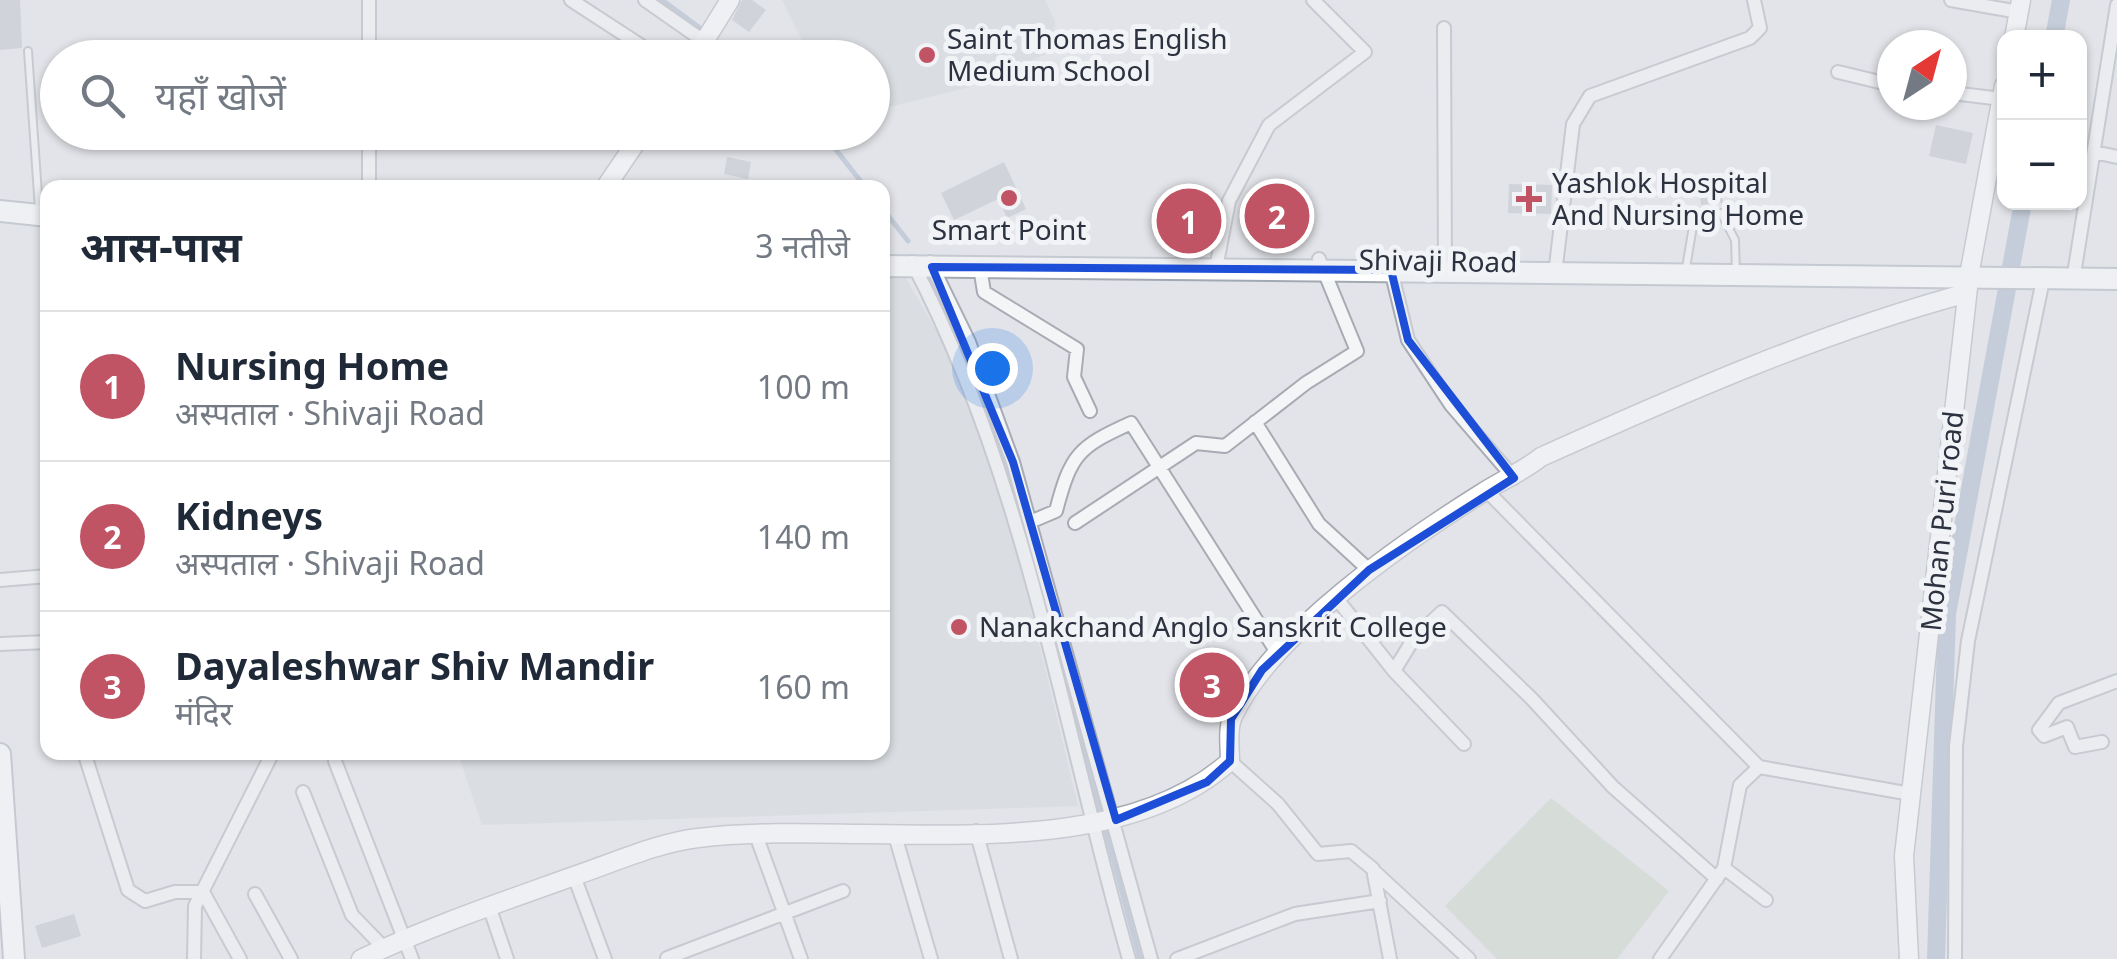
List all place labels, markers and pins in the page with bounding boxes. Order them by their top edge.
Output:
place label: Saint Thomas English Medium School [947,19,1228,89]
marker: Saint Thomas English Medium School [916,44,938,66]
place label: Yashlok Hospital And Nursing Home [1552,163,1804,233]
pin: 2 [1244,178,1310,254]
pin: 1 [1156,184,1222,258]
marker: Yashlok Hospital And Nursing Home [1516,186,1542,212]
marker: Smart Point [998,187,1020,209]
place label: Smart Point [932,210,1086,248]
place label: Nanakchand Anglo Sanskrit College [979,607,1447,645]
marker: Nanakchand Anglo Sanskrit College [948,616,970,638]
pin: 3 [1180,648,1244,722]

